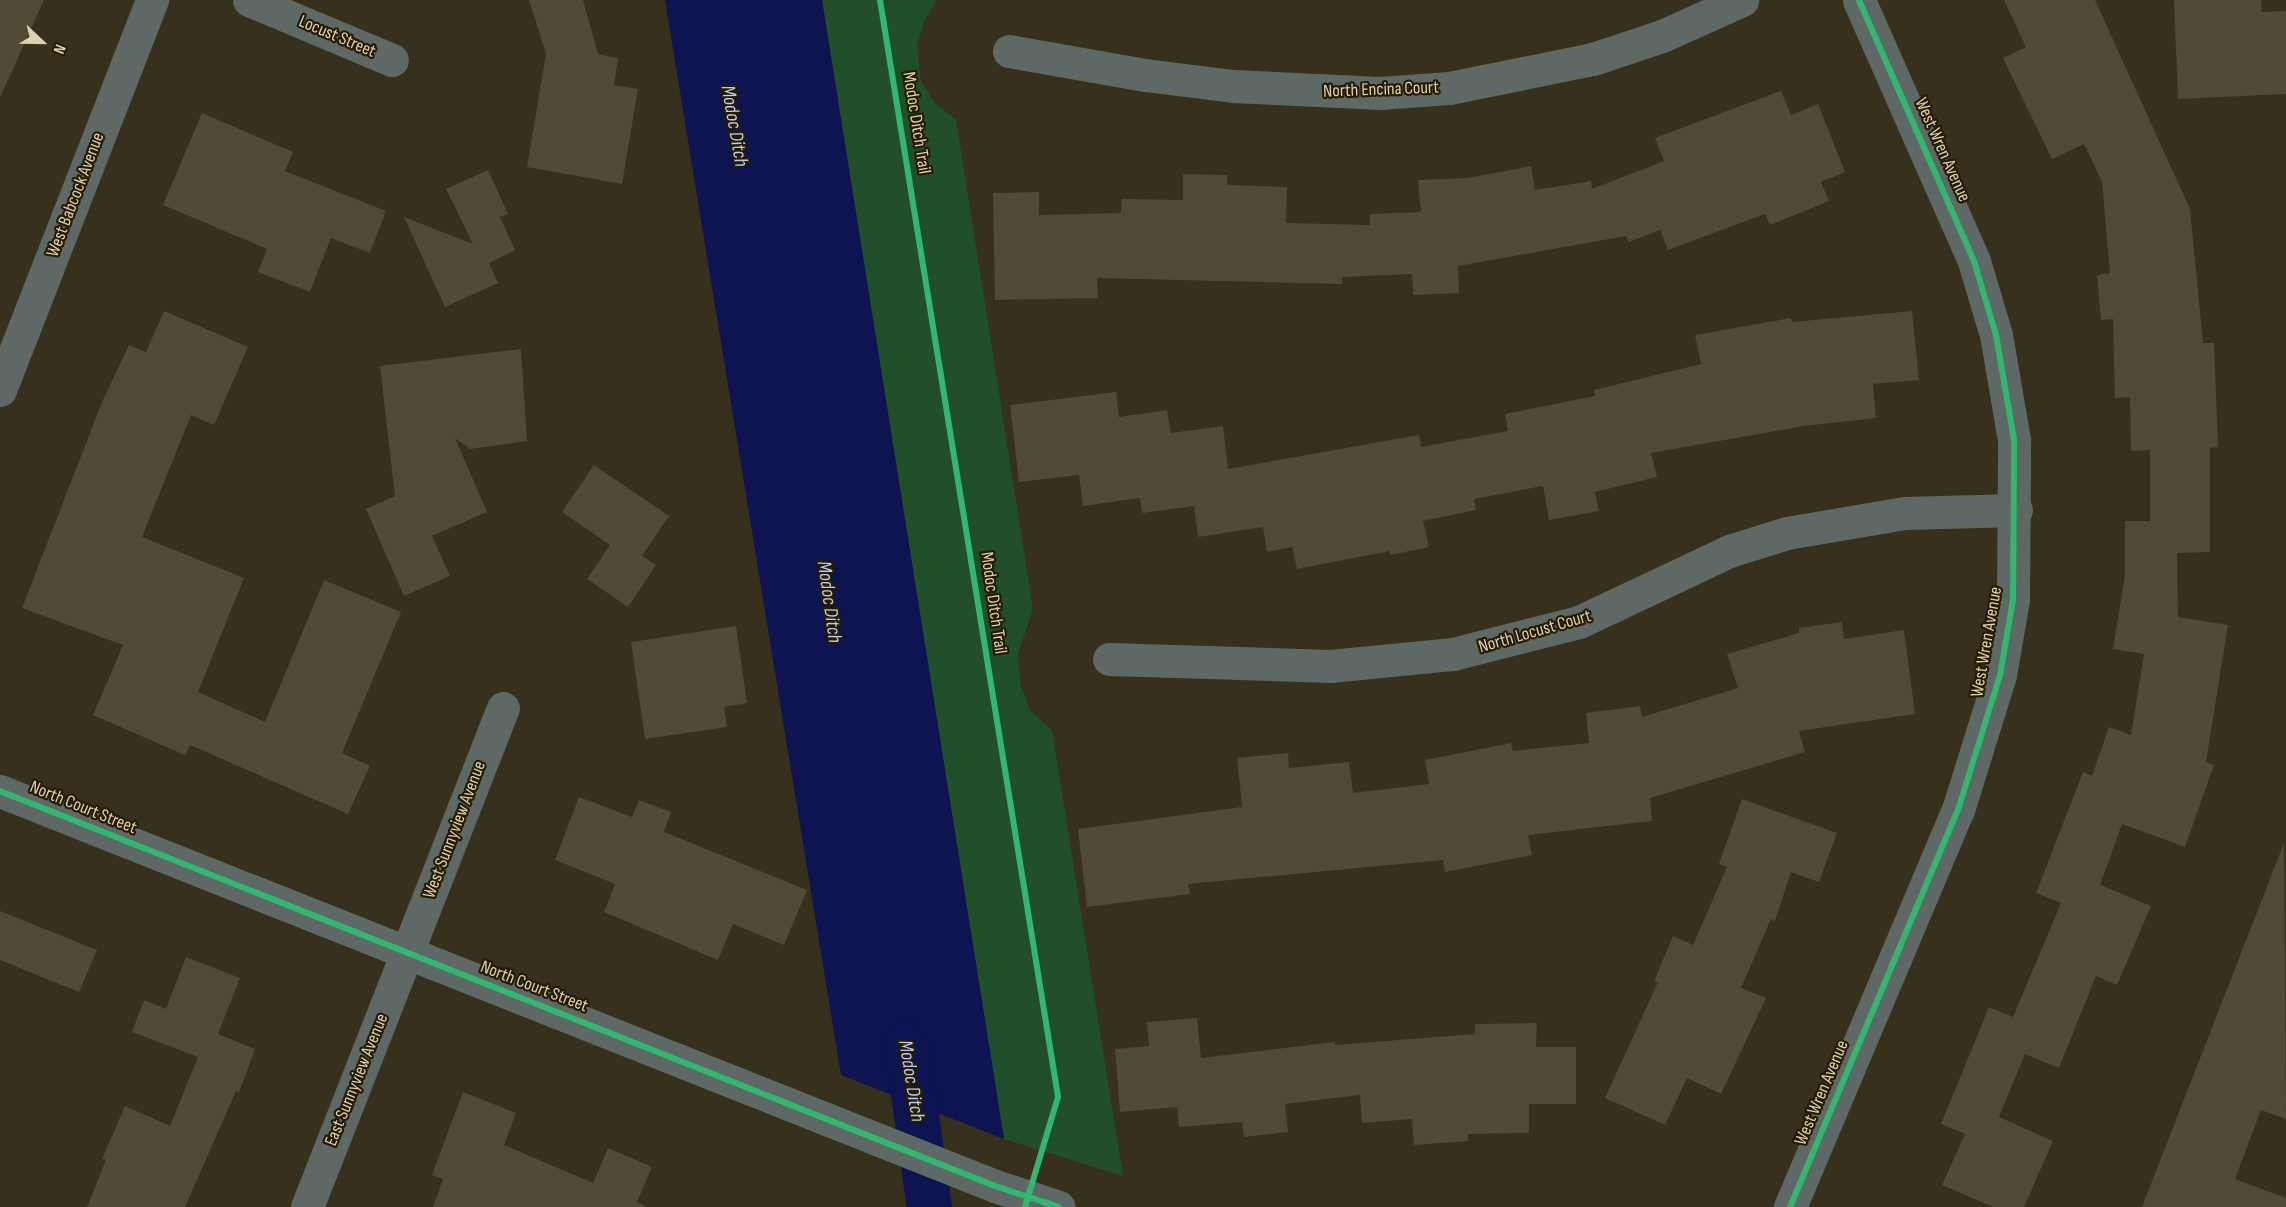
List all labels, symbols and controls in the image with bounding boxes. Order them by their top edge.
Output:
street label: Locust Street [295,11,379,63]
north arrow [12,12,72,72]
text: N [49,41,70,56]
street label: Modoc Ditch Trail [897,70,935,176]
street label: North Encina Court [1323,77,1439,103]
water label: Modoc Ditch [715,83,753,169]
street label: West Wren Avenue [1909,95,1975,205]
street label: West Babcock Avenue [42,130,110,260]
street label: Modoc Ditch Trail [975,551,1011,655]
water label: Modoc Ditch [811,560,847,644]
street label: West Wren Avenue [1967,585,2007,699]
street label: North Locust Court [1476,606,1594,658]
street label: West Sunnyview Avenue [419,758,491,902]
street label: North Court Street [26,777,140,839]
street label: North Court Street [477,957,591,1017]
street label: East Sunnyview Avenue [321,1011,393,1149]
street label: West Wren Avenue [1790,1037,1854,1149]
water label: Modoc Ditch [893,1038,929,1124]

